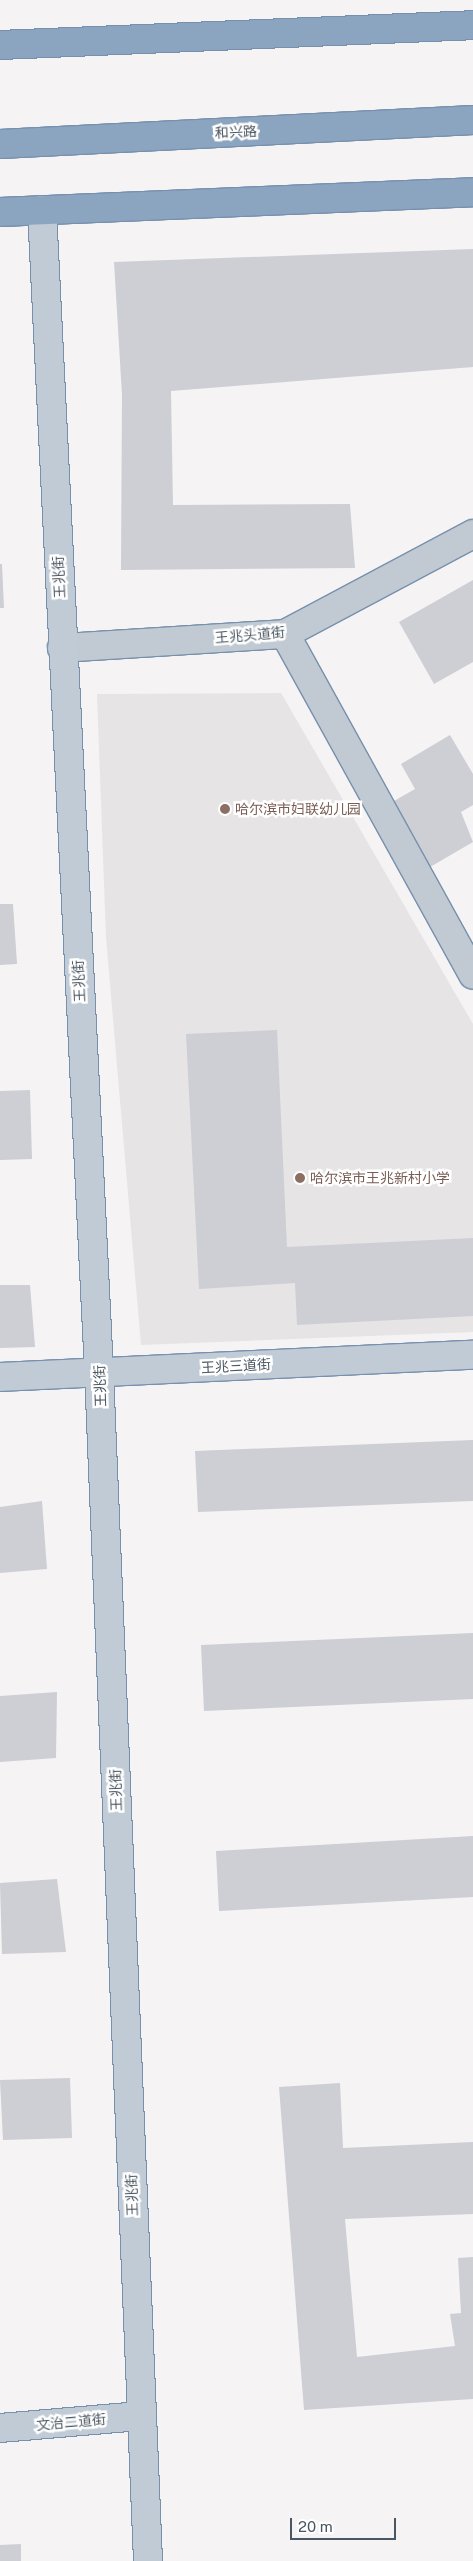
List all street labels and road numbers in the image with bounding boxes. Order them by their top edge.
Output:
street label: 和兴路 [215,123,257,141]
street label: 王兆街 [50,556,68,598]
street label: 王兆头道街 [214,624,286,646]
street label: 王兆街 [70,960,88,1002]
street label: 王兆三道街 [201,1356,271,1376]
street label: 王兆街 [91,1365,109,1407]
street label: 王兆街 [107,1769,125,1811]
street label: 王兆街 [123,2174,141,2216]
street label: 文治二道街 [35,2411,107,2433]

